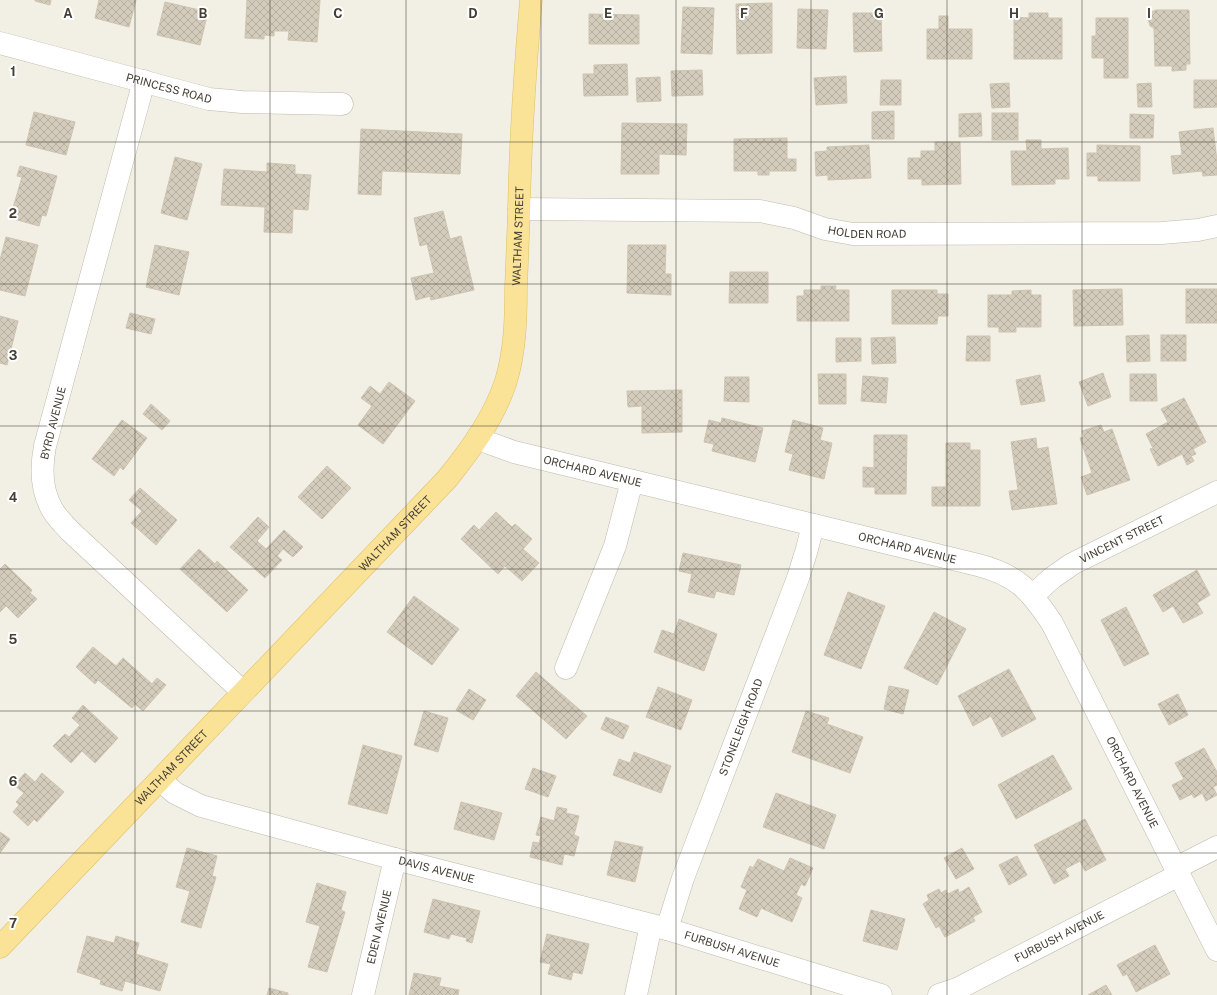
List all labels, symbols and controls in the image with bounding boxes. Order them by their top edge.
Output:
text: A [63,6,73,21]
text: B [199,6,208,21]
text: C [333,6,343,21]
text: D [468,6,478,21]
text: E [604,6,612,21]
text: F [740,6,748,21]
text: G [874,6,884,21]
text: H [1009,6,1019,21]
text: I [1147,6,1151,21]
text: 1 [10,64,16,79]
street label: PRINCESS ROAD [125,71,214,106]
street label: WALTHAM STREET [510,186,526,286]
text: 2 [9,206,17,221]
street label: HOLDEN ROAD [827,224,907,240]
text: 3 [9,348,18,363]
street label: BYRD AVENUE [38,385,68,461]
street label: ORCHARD AVENUE [542,453,643,489]
text: 4 [9,490,18,505]
street label: WALTHAM STREET [356,493,434,573]
street label: VINCENT STREET [1078,513,1166,565]
street label: ORCHARD AVENUE [857,530,958,566]
text: 5 [9,632,18,647]
street label: STONELEIGH ROAD [717,677,765,777]
street label: WALTHAM STREET [133,727,210,808]
street label: ORCHARD AVENUE [1104,735,1160,830]
text: 6 [9,774,18,789]
street label: DAVIS AVENUE [397,854,476,885]
street label: EDEN AVENUE [364,888,394,965]
street label: FURBUSH AVENUE [1013,908,1106,964]
text: 7 [9,916,17,931]
street label: FURBUSH AVENUE [683,929,781,969]

